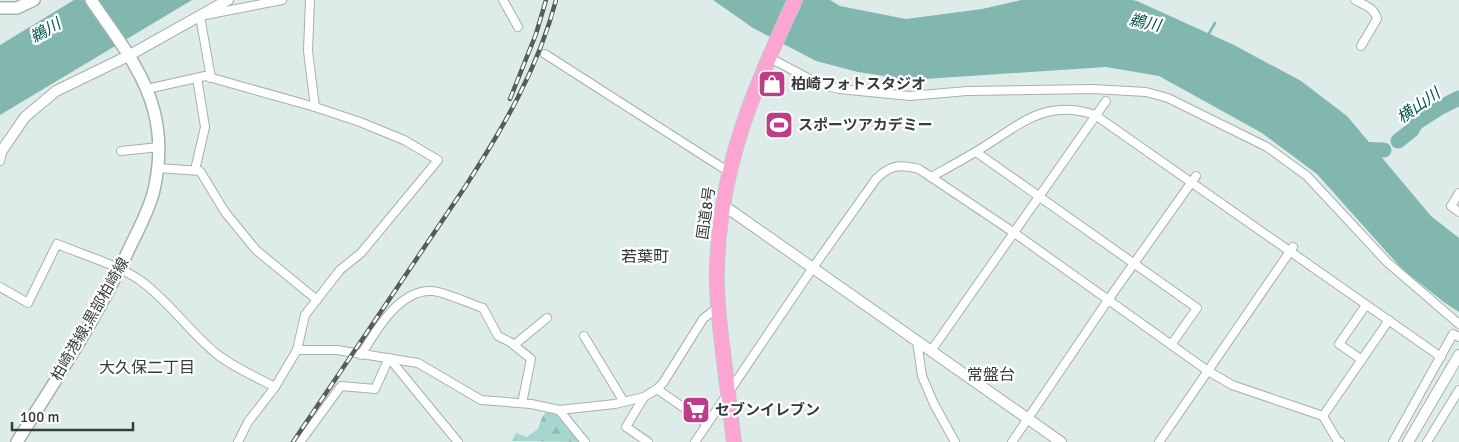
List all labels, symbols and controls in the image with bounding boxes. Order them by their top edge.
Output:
water label: 鵜川 [1127,10,1164,36]
water label: 鵜川 [27,13,66,48]
shop icon: 柏崎フォトスタジオ [757,69,787,99]
place label: 柏崎フォトスタジオ [791,75,926,93]
water label: 横山川 [1393,83,1446,128]
sports icon: スポーツアカデミー [764,110,794,140]
place label: スポーツアカデミー [798,116,933,134]
street label: 国道8号 [693,185,719,241]
district label: 若葉町 [621,247,669,267]
street label: 柏崎港線;黒部柏崎線 [47,254,133,384]
district label: 大久保二丁目 [99,358,195,378]
district label: 常盤台 [967,365,1015,385]
supermarket icon: セブンイレブン [681,395,711,425]
scale bar [12,400,134,432]
place label: セブンイレブン [715,401,820,419]
text: 100 m [20,408,60,426]

